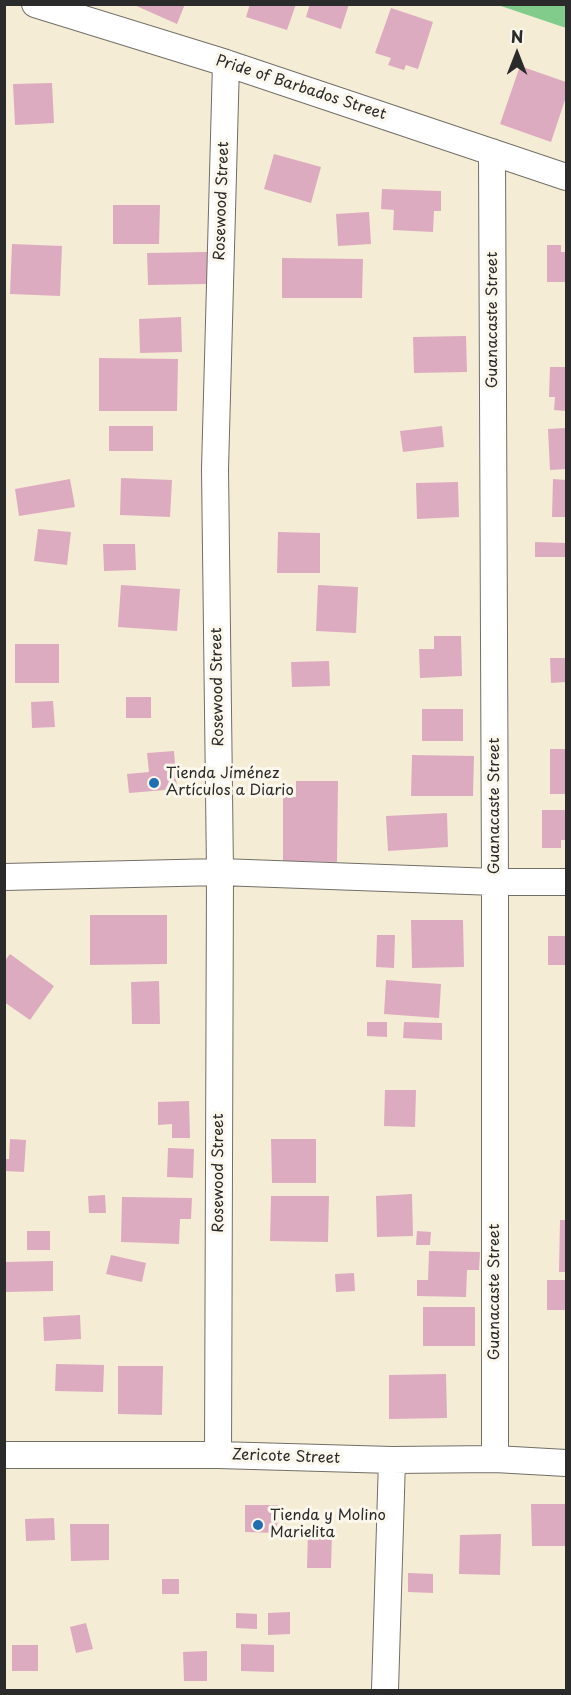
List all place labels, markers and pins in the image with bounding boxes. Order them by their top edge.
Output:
place label: Tienda Jiménez Artículos a Diario [166,765,294,800]
marker: Tienda Jiménez Artículos a Diario [147,776,161,790]
place label: Tienda y Molino Marielita [270,1507,386,1542]
marker: Tienda y Molino Marielita [251,1518,265,1532]

